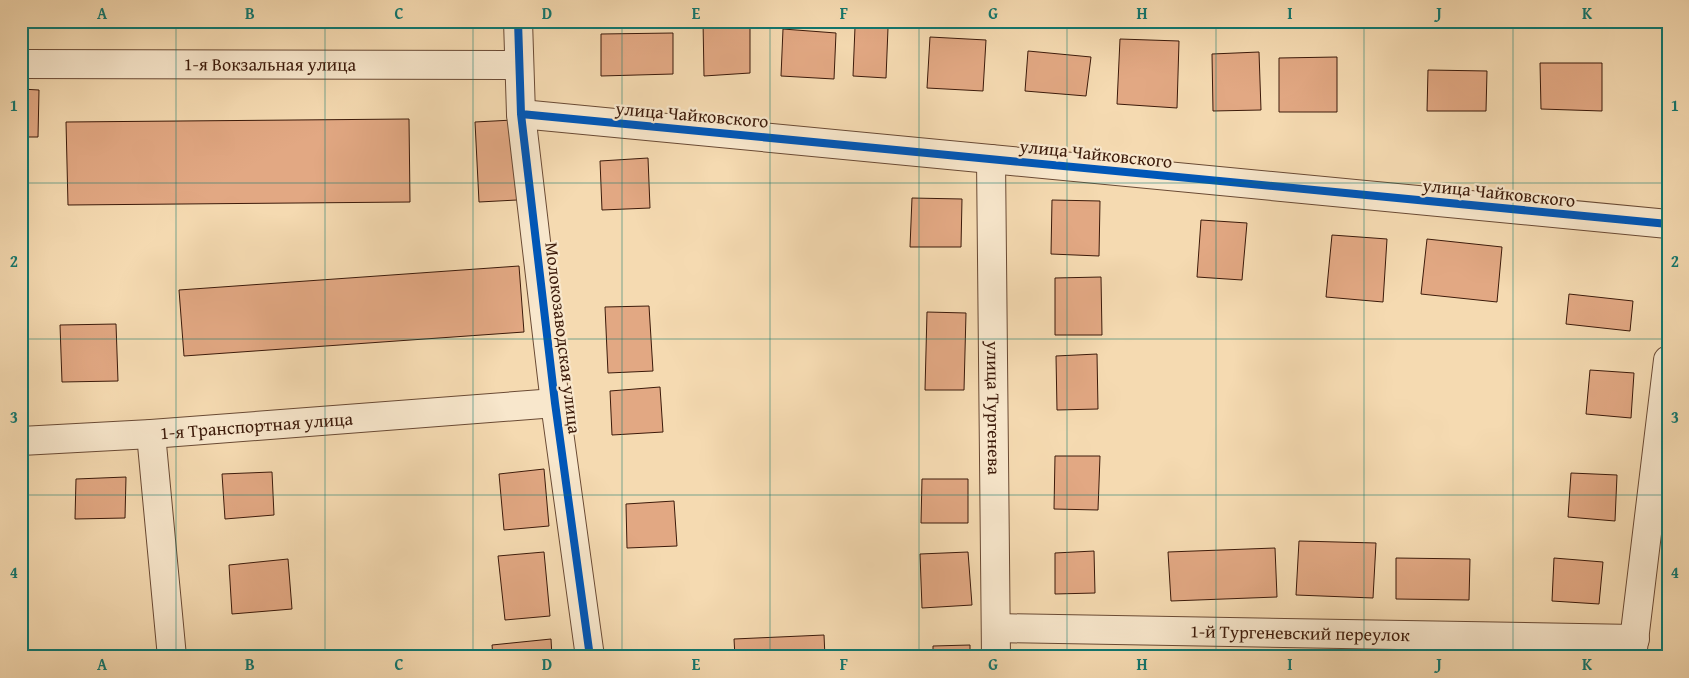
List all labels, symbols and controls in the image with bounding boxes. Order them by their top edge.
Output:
text: A [97,1,108,25]
text: B [245,1,255,25]
text: C [394,1,404,25]
text: D [542,1,552,25]
text: E [692,1,701,25]
text: F [840,1,848,25]
text: G [988,1,998,25]
text: H [1136,1,1148,25]
text: I [1287,1,1293,25]
text: J [1433,1,1442,25]
text: K [1582,1,1593,25]
street label: 1-я Вокзальная улица [184,50,357,78]
text: 1 [10,93,18,117]
text: 1 [1671,93,1679,117]
street label: улица Чайковского [613,94,770,135]
street label: улица Чайковского [1017,132,1174,175]
street label: улица Чайковского [1420,171,1577,214]
street label: Молокозаводская улица [538,241,589,436]
text: 2 [10,249,18,273]
text: 2 [1671,249,1679,273]
street label: улица Тургенева [980,340,1008,475]
text: 3 [10,405,18,429]
street label: 1-я Транспортная улица [159,405,354,446]
text: 3 [1671,405,1679,429]
text: 4 [10,560,18,584]
text: 4 [1671,560,1679,584]
street label: 1-й Тургеневский переулок [1190,617,1411,648]
text: A [97,652,108,676]
text: B [245,652,255,676]
text: C [394,652,404,676]
text: D [542,652,552,676]
text: E [692,652,701,676]
text: F [840,652,848,676]
text: G [988,652,998,676]
text: H [1136,652,1148,676]
text: I [1287,652,1293,676]
text: J [1433,652,1442,676]
text: K [1582,652,1593,676]

